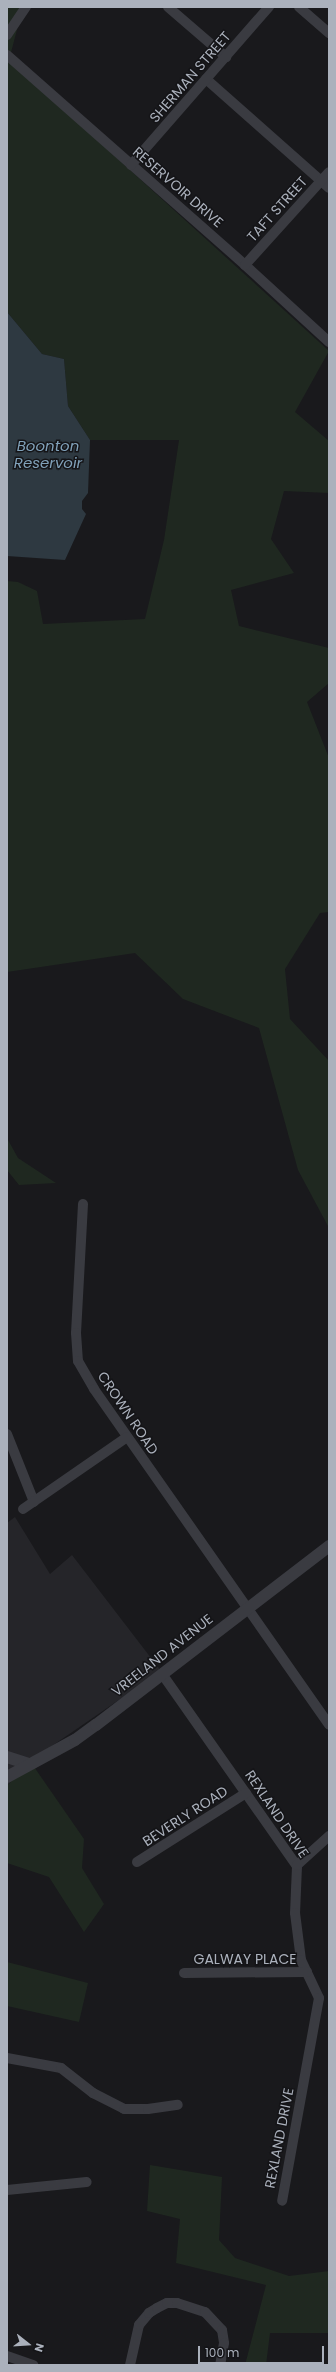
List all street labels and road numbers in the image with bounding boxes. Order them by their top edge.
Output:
street label: SHERMAN STREET [146,28,234,126]
street label: RESERVOIR DRIVE [129,143,227,231]
street label: TAFT STREET [243,173,311,245]
street label: CROWN ROAD [94,1368,162,1458]
street label: VREELAND AVENUE [108,1610,216,1700]
street label: REXLAND DRIVE [242,1767,312,1861]
street label: BEVERLY ROAD [139,1782,231,1850]
street label: GALWAY PLACE [194,1951,296,1967]
street label: REXLAND DRIVE [261,2086,297,2190]

